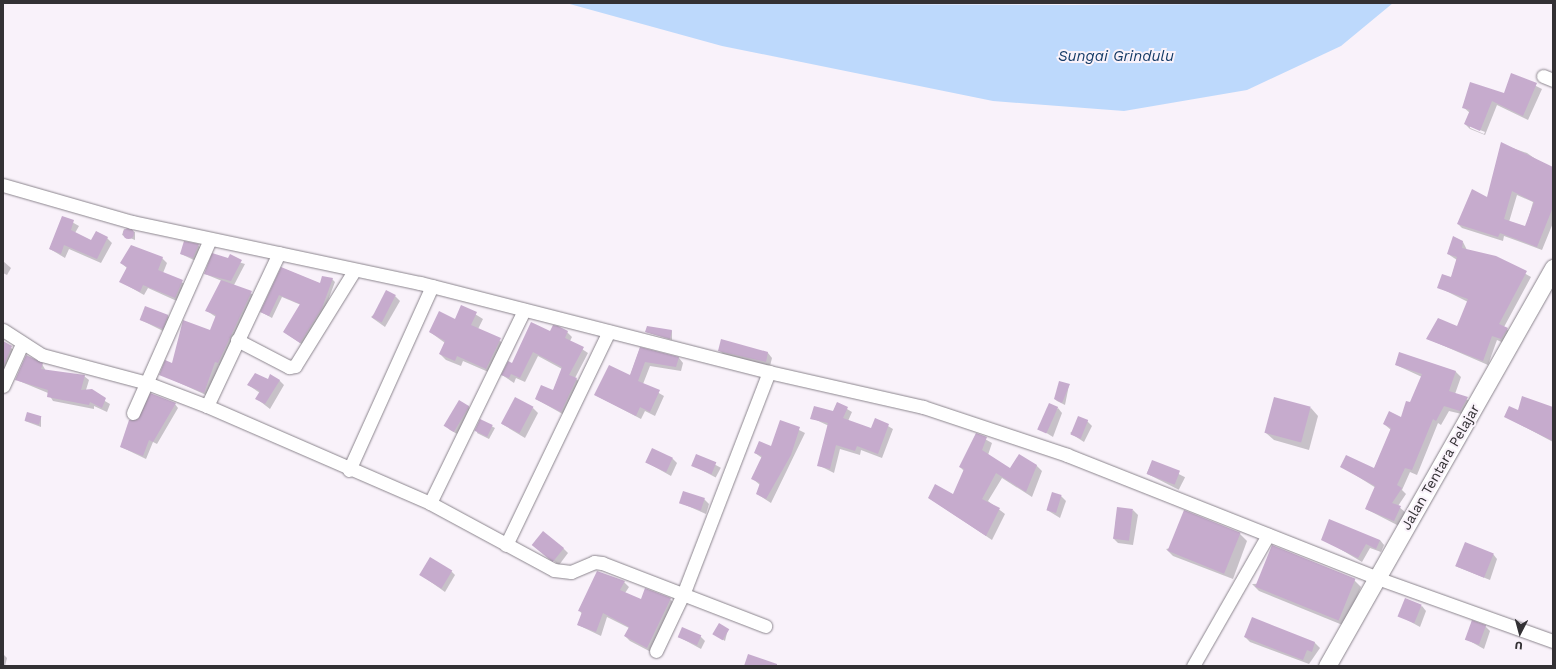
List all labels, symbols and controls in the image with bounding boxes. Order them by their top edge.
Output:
water label: Sungai Grindulu [1058,48,1174,66]
street label: Jalan Tentara Pelajar [1397,401,1483,533]
north arrow [1500,613,1540,653]
text: U [1514,639,1523,652]

